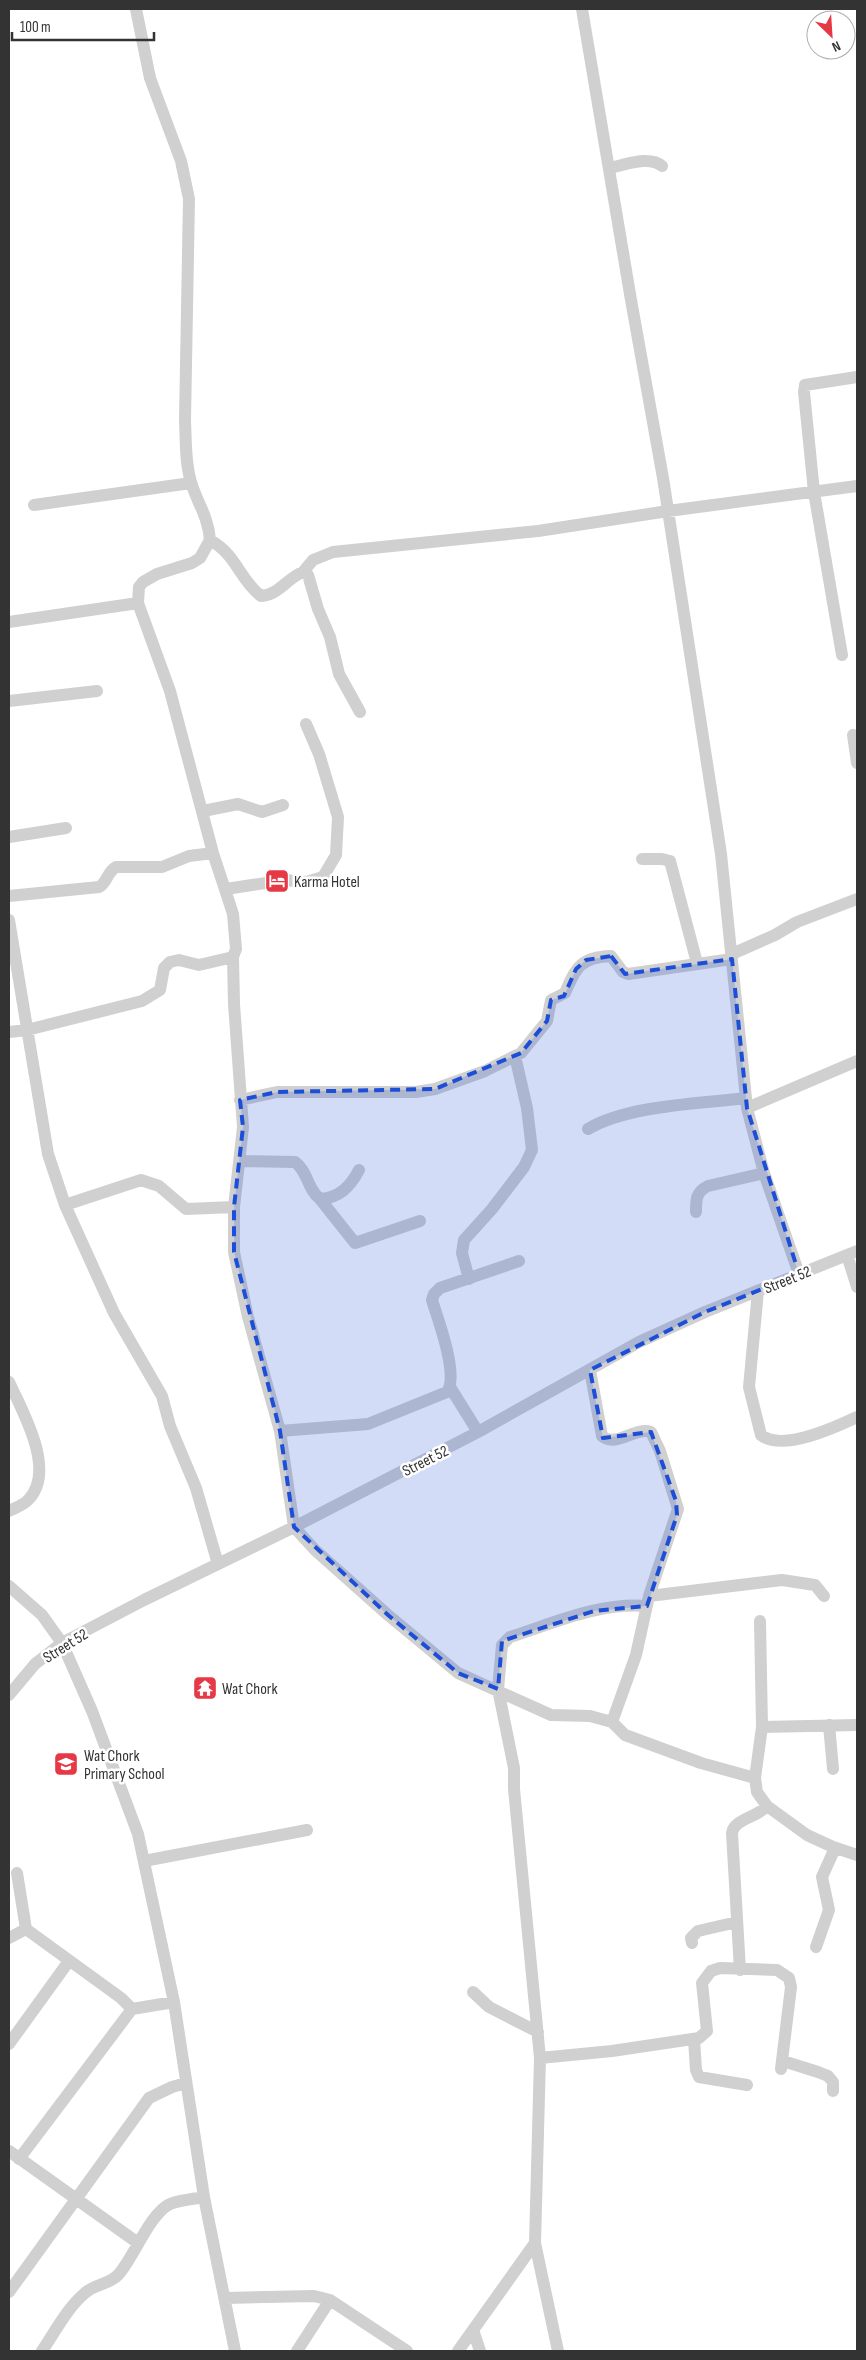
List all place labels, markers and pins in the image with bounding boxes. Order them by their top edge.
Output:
hotel icon: Karma Hotel [264,868,290,894]
place label: Karma Hotel [294,873,360,892]
temple icon: Wat Chork [192,1675,218,1701]
place label: Wat Chork [222,1680,278,1699]
place label: Wat Chork Primary School [84,1747,165,1784]
school or university icon: Wat Chork Primary School [53,1751,79,1777]

